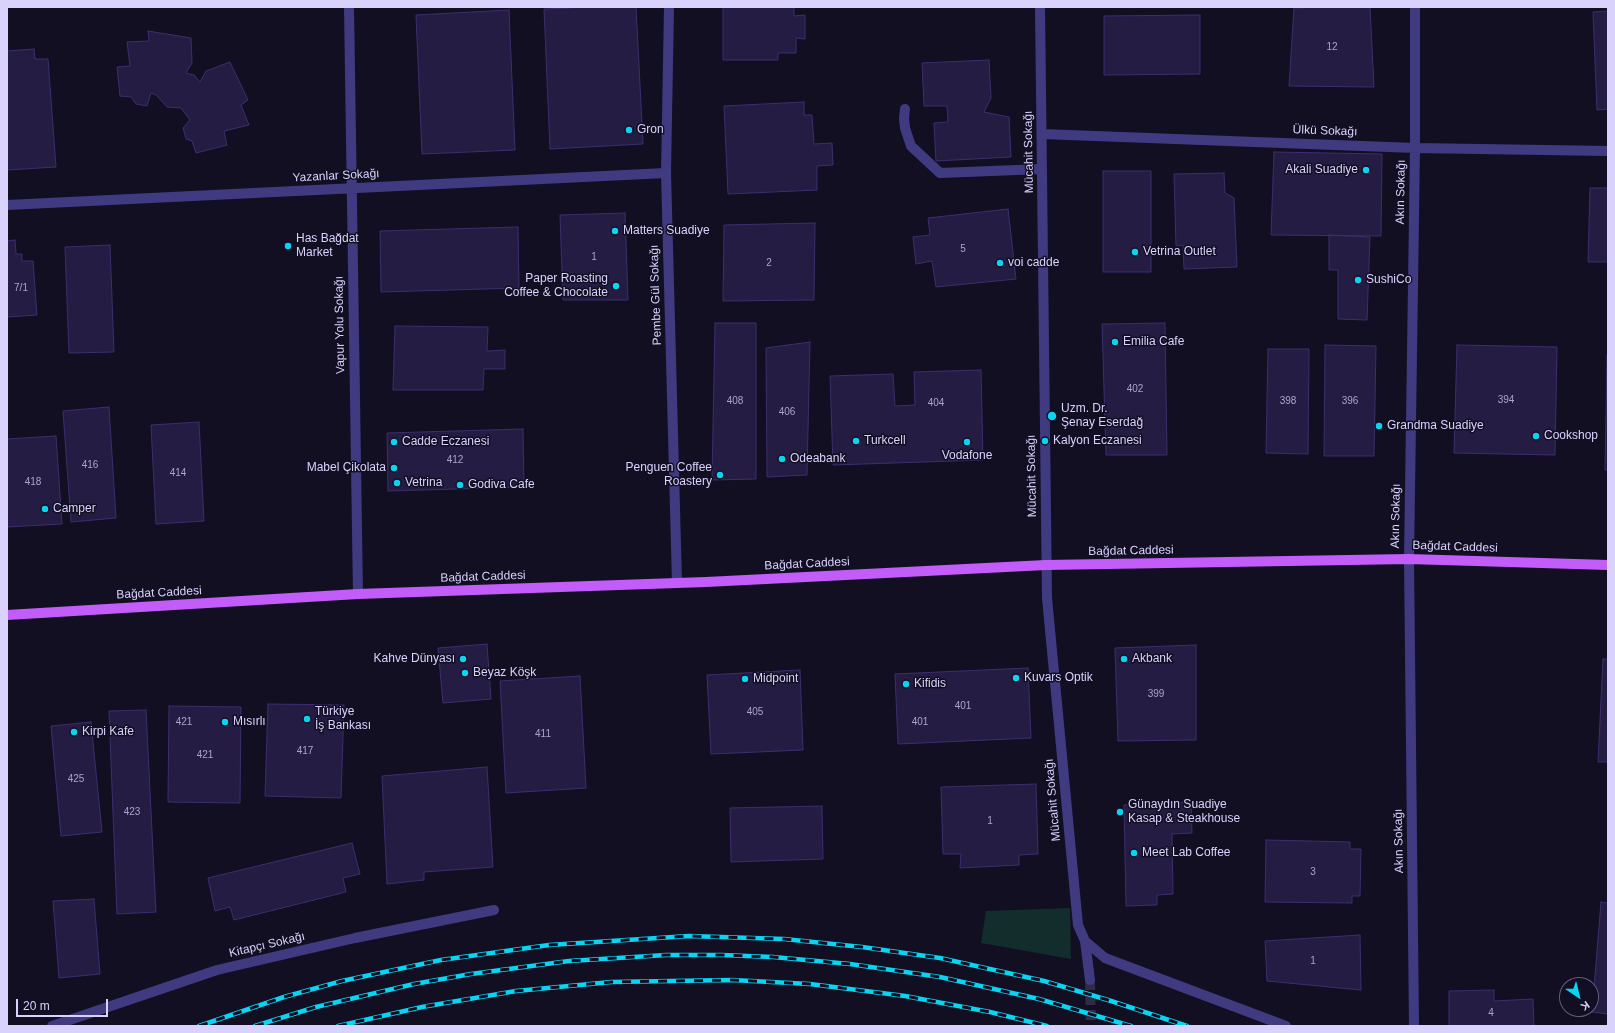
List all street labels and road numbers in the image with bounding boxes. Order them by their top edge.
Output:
street label: Mücahit Sokağı [1021,111,1037,193]
street label: Ülkü Sokağı [1292,123,1358,139]
street label: Akın Sokağı [1393,160,1409,224]
street label: Yazanlar Sokağı [292,167,380,185]
street label: Pembe Gül Sokağı [647,244,665,346]
street label: Vapur Yolu Sokağı [332,276,348,374]
street label: Mücahit Sokağı [1024,435,1040,517]
street label: Akın Sokağı [1388,484,1404,548]
street label: Bağdat Caddesi [1412,538,1498,556]
street label: Bağdat Caddesi [1088,543,1174,559]
street label: Bağdat Caddesi [764,555,850,573]
street label: Bağdat Caddesi [440,568,526,586]
street label: Bağdat Caddesi [116,584,202,602]
street label: Mücahit Sokağı [1042,758,1064,842]
street label: Akın Sokağı [1391,809,1407,873]
street label: Kitapçı Sokağı [228,929,306,961]

